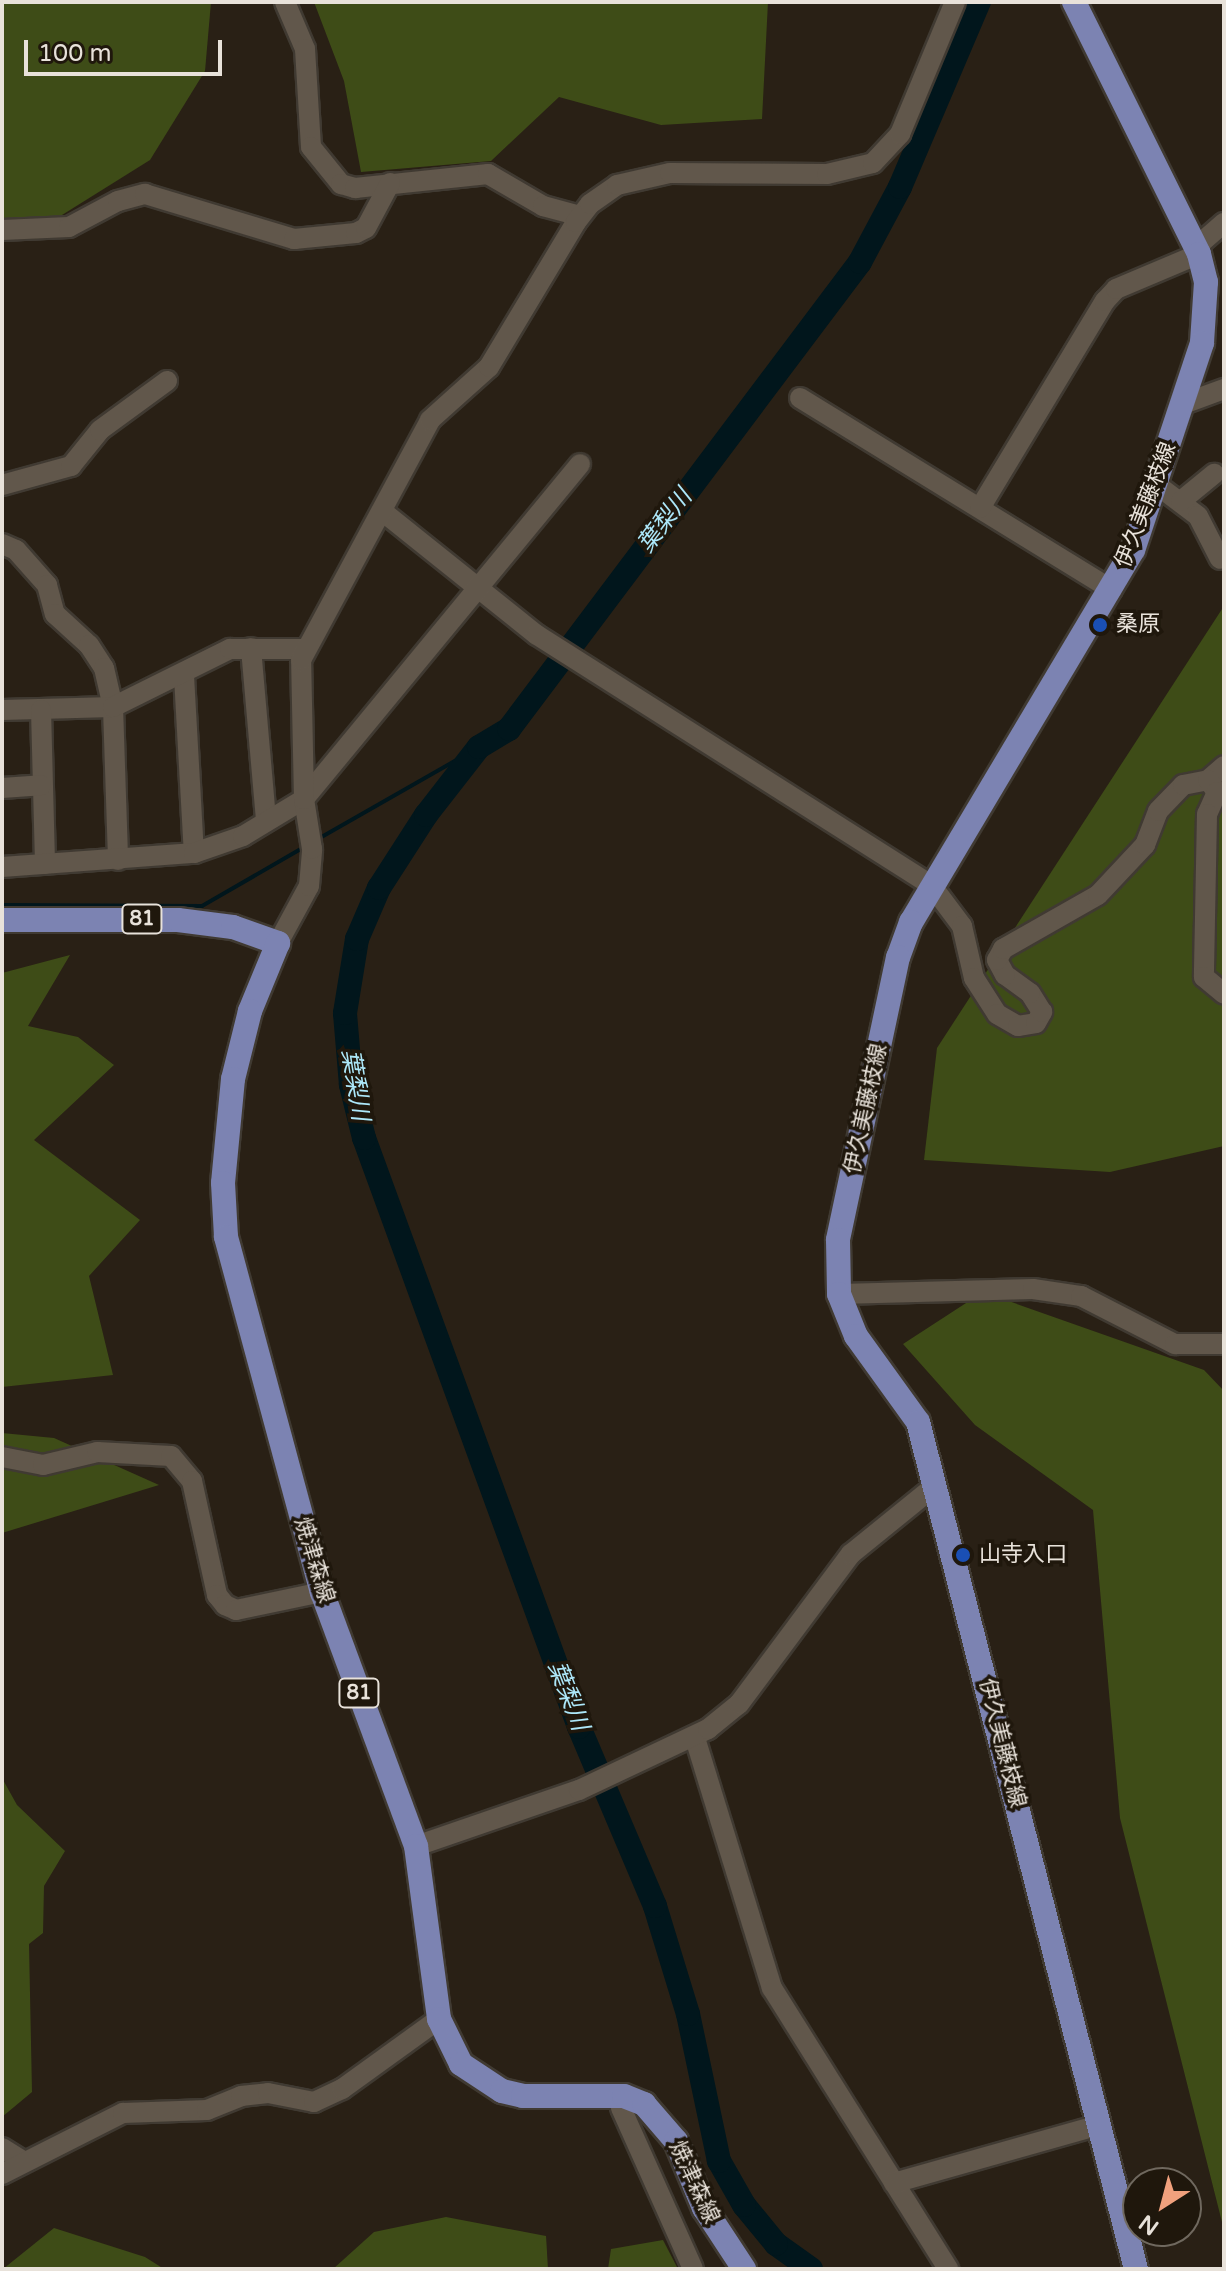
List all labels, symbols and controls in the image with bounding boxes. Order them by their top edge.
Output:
scale bar [28,24,226,74]
text: 100 m [38,39,112,68]
street label: 伊久美藤枝線 [1110,439,1182,571]
water label: 葉梨川 [632,484,698,558]
place label: 桑原 [1116,612,1160,638]
marker: 桑原 [1091,616,1109,634]
road number: 81 [120,903,164,935]
street label: 伊久美藤枝線 [839,1042,893,1176]
water label: 葉梨川 [335,1047,375,1123]
street label: 焼津森線 [289,1514,339,1606]
place label: 山寺入口 [979,1542,1067,1568]
marker: 山寺入口 [954,1546,972,1564]
water label: 葉梨川 [542,1657,594,1735]
street label: 伊久美藤枝線 [973,1676,1031,1810]
road number: 81 [337,1677,381,1709]
street label: 焼津森線 [663,2137,725,2227]
north arrow [1122,2167,1202,2247]
text: N [1134,2209,1164,2241]

